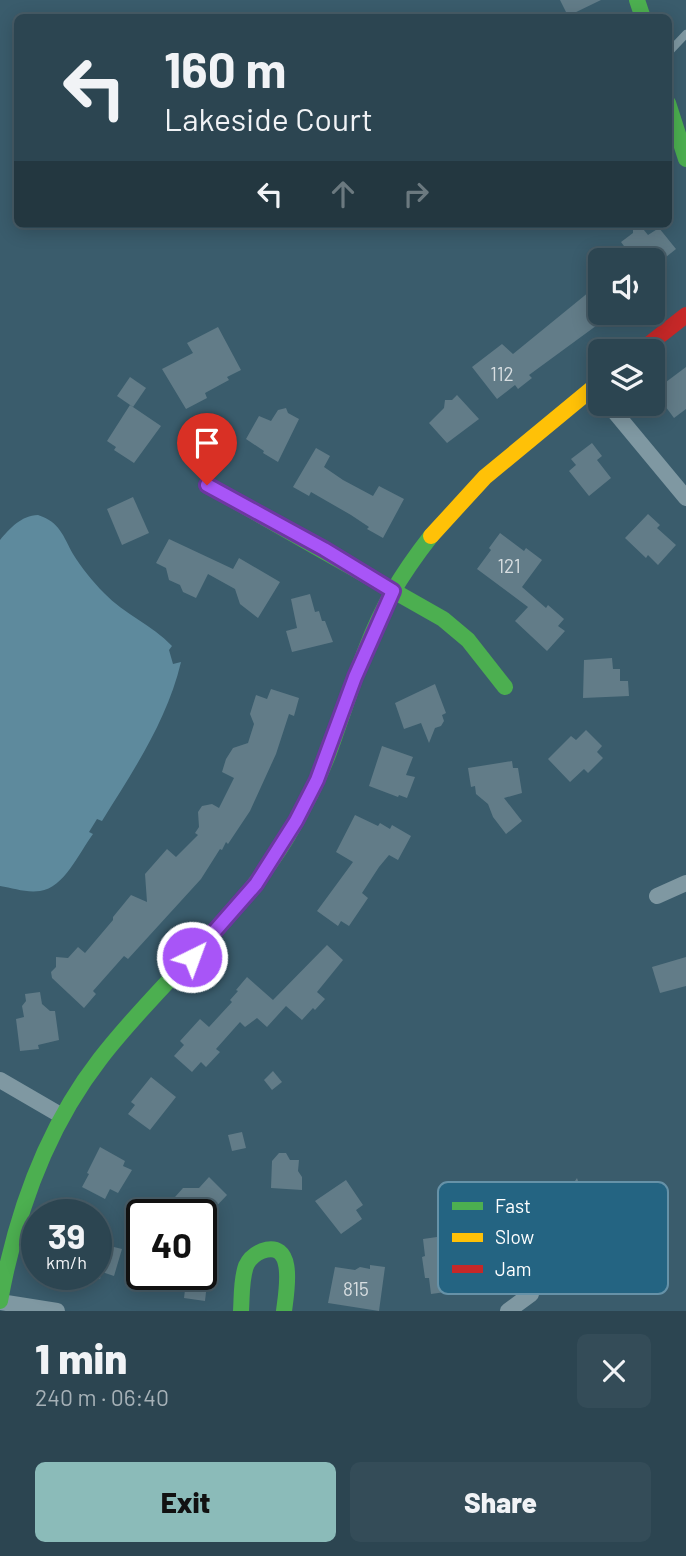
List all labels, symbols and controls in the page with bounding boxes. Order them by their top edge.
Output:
text: 160 m [164,39,286,98]
icon: left [49,42,140,133]
text: Lakeside Court [164,99,373,137]
icon: left [251,175,289,213]
icon: ahead [324,175,362,213]
icon: right [397,175,435,213]
map controls [588,248,665,416]
button: sound [588,248,665,325]
button: layers [588,339,665,416]
house number: 112 [490,362,514,385]
pin [177,413,237,485]
icon: arrive [188,424,226,462]
house number: 121 [497,554,521,577]
position arrow [155,920,229,994]
legend [438,1182,668,1294]
text: Fast [495,1194,531,1217]
speed limit sign: 40 [126,1199,217,1290]
text: 39 [48,1214,85,1256]
text: Slow [495,1225,534,1248]
text: km/h [46,1251,87,1273]
text: Jam [495,1257,531,1280]
house number: 815 [343,1277,369,1300]
text: 1 min [35,1332,127,1382]
button: close [577,1334,651,1408]
text: 240 m · 06:40 [35,1383,169,1411]
button: Exit [35,1462,336,1542]
button: Share [350,1462,651,1542]

